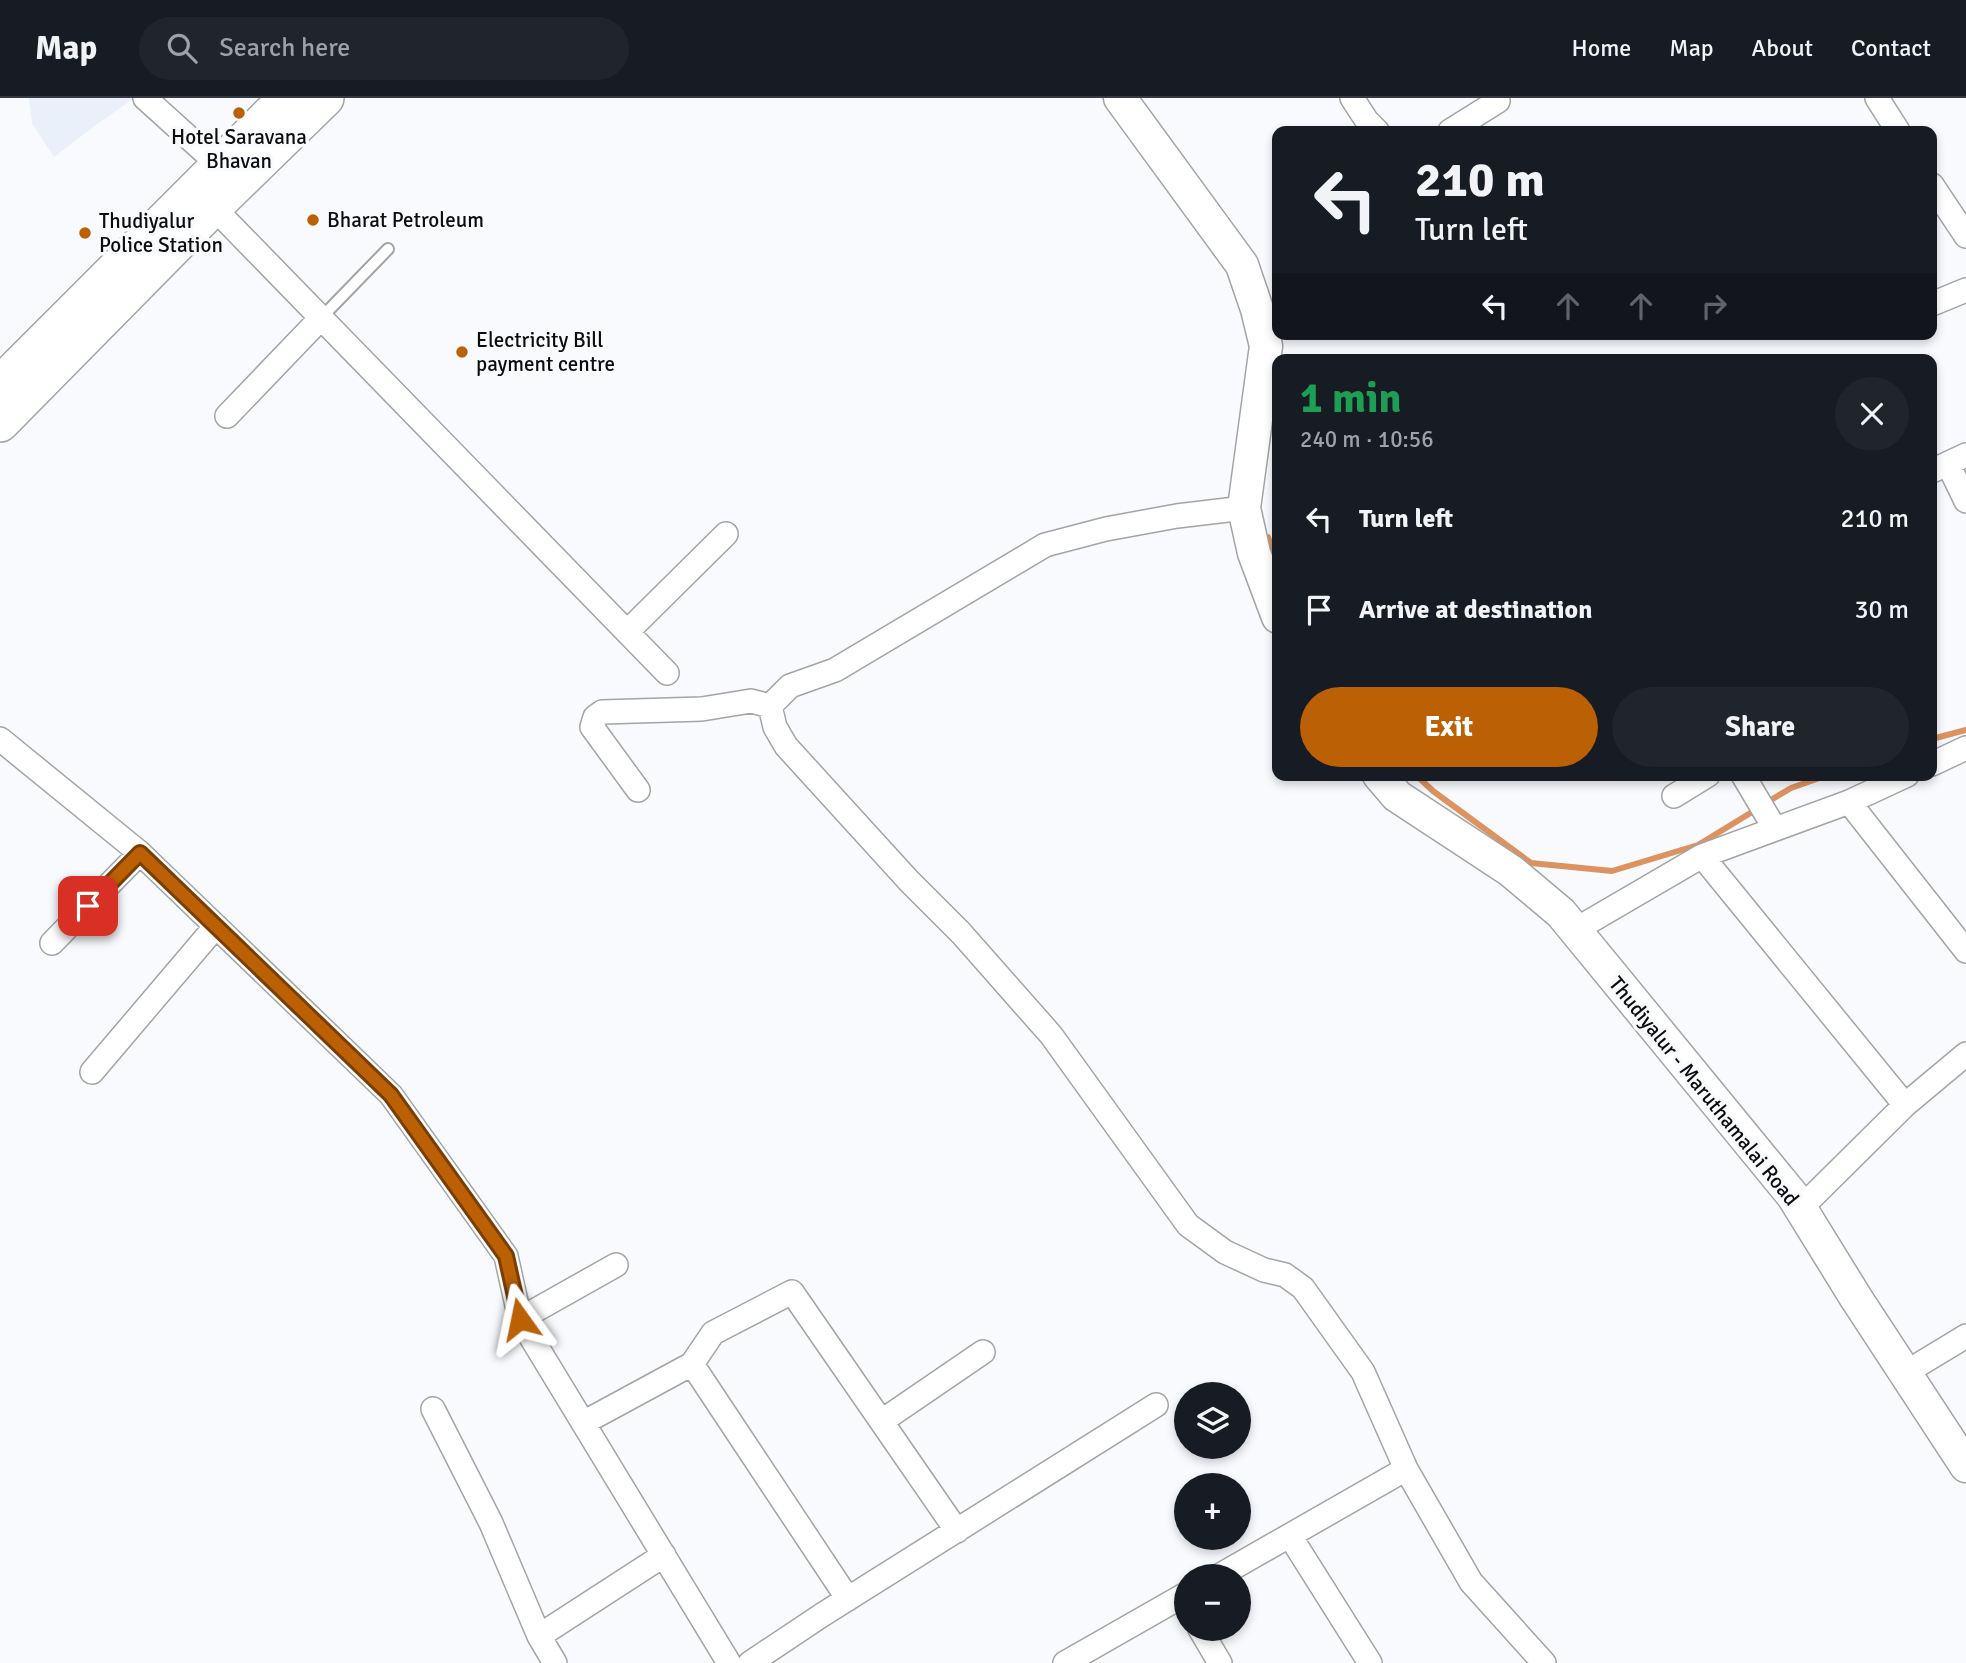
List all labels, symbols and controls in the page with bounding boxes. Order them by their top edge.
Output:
search box [139,17,629,80]
text: Map [35,28,97,69]
icon: search [163,29,201,67]
text: Search here [219,32,350,64]
text: Home [1571,33,1631,63]
text: Map [1669,33,1714,63]
text: About [1752,33,1813,63]
text: Contact [1851,33,1931,63]
marker: Hotel Saravana Bhavan [231,105,247,121]
place label: Hotel Saravana Bhavan [171,124,307,174]
text: 210 m [1415,150,1545,210]
icon: left [1300,154,1391,245]
place label: Bharat Petroleum [327,207,484,233]
place label: Thudiyalur Police Station [99,208,223,258]
text: Turn left [1415,210,1528,249]
marker: Bharat Petroleum [305,212,321,228]
marker: Thudiyalur Police Station [77,225,93,241]
icon: left [1476,287,1514,325]
icon: ahead [1549,287,1587,325]
icon: ahead [1622,287,1660,325]
icon: right [1695,287,1733,325]
place label: Electricity Bill payment centre [476,327,615,377]
marker: Electricity Bill payment centre [454,344,470,360]
text: 1 min [1300,373,1401,424]
button: close [1835,377,1909,451]
text: 240 m · 10:56 [1300,425,1434,454]
icon: left [1300,500,1338,538]
text: Turn left [1359,503,1453,535]
text: 210 m [1840,503,1909,535]
icon: arrive [1300,591,1338,629]
text: Arrive at destination [1359,594,1592,626]
text: 30 m [1854,594,1909,626]
button: Exit [1300,687,1598,767]
button: Share [1612,687,1909,767]
pin [58,876,118,936]
icon: arrive [69,887,107,925]
street label: Thudiyalur - Maruthamalai Road [1603,971,1805,1211]
position arrow [483,1282,557,1356]
map controls [1174,1382,1251,1641]
button: layers [1174,1382,1251,1459]
button: + [1174,1473,1251,1550]
button: − [1174,1564,1251,1641]

